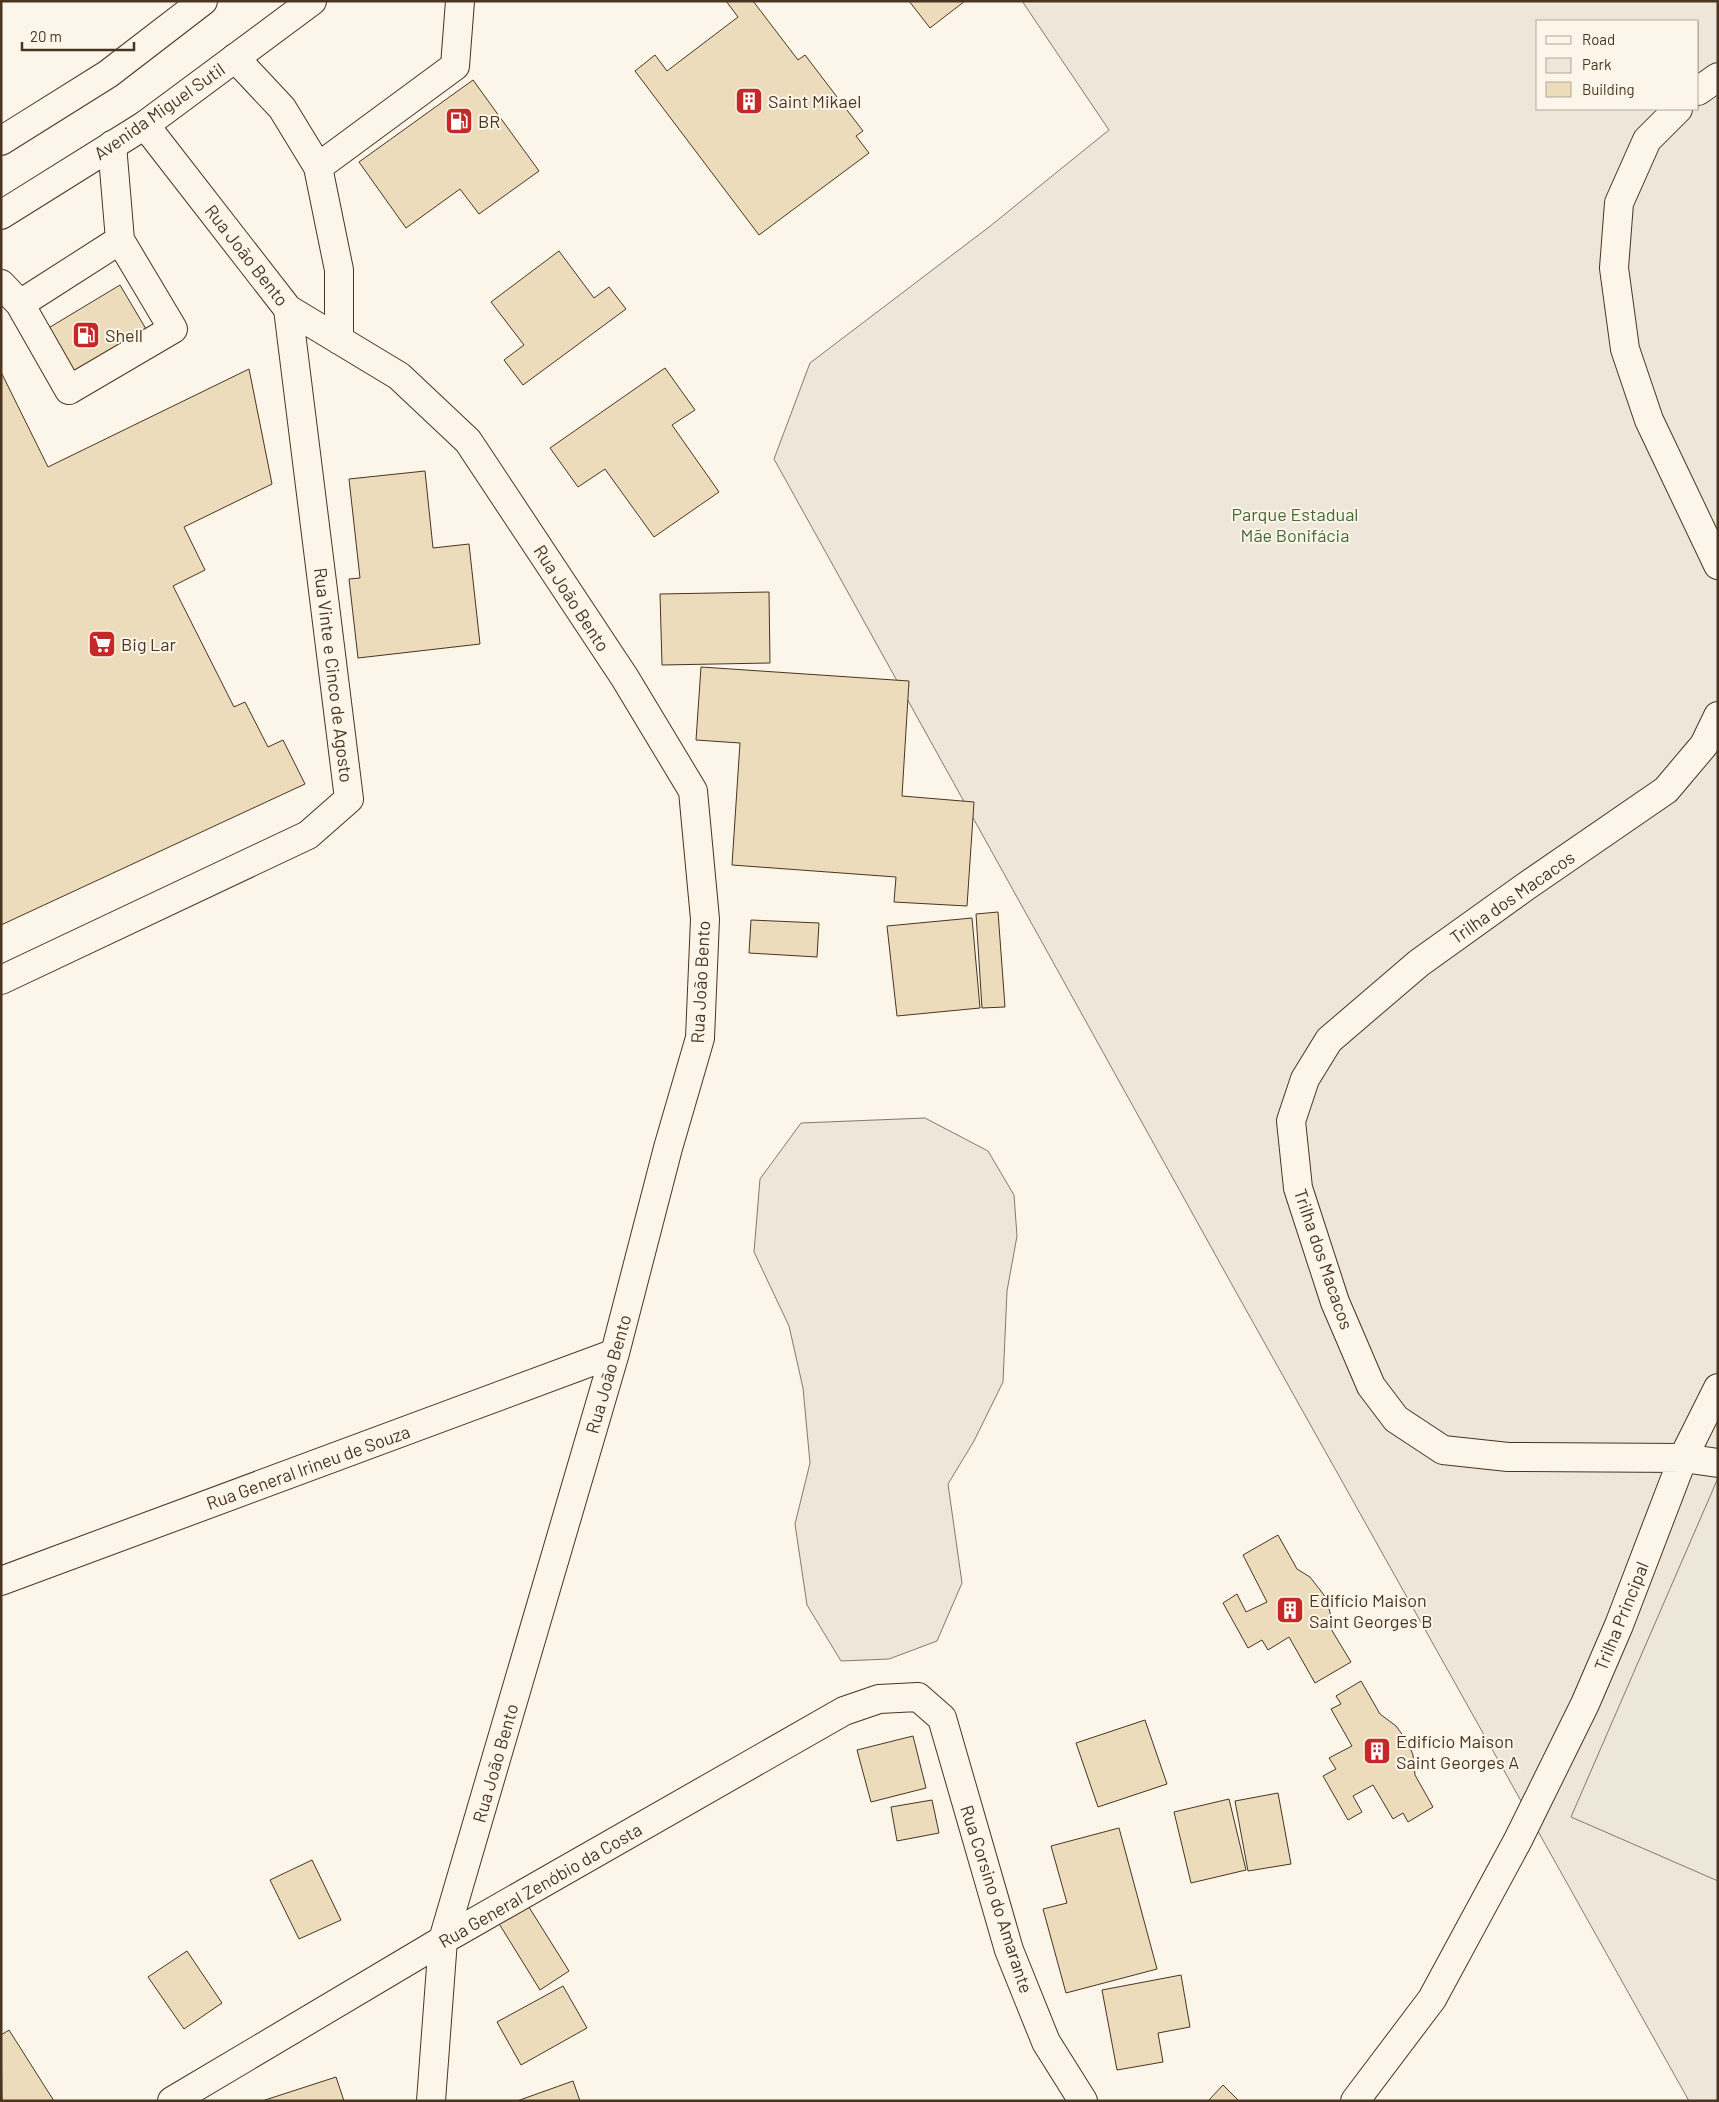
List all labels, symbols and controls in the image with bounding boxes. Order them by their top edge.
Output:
scale bar [22,20,135,52]
legend [1536,20,1699,110]
text: 20 m [30,27,62,45]
text: Road [1582,30,1615,48]
text: Park [1582,55,1612,73]
street label: Avenida Miguel Sutil [89,58,229,164]
text: Building [1582,80,1635,98]
building icon: Saint Mikael [734,86,764,116]
place label: Saint Mikael [768,90,861,112]
fuel station icon: BR [444,106,474,136]
place label: BR [478,110,500,132]
street label: Rua João Bento [201,200,293,310]
fuel station icon: Shell [71,320,101,350]
place label: Shell [105,324,143,346]
park label: Parque Estadual Mãe Bonifácia [1231,503,1359,546]
street label: Rua João Bento [529,541,615,655]
street label: Rua Vinte e Cinco de Agosto [310,566,358,784]
supermarket icon: Big Lar [87,629,117,659]
place label: Big Lar [121,633,177,655]
street label: Trilha dos Macacos [1445,846,1579,948]
street label: Rua João Bento [686,920,714,1044]
street label: Trilha dos Macacos [1290,1186,1358,1332]
street label: Rua João Bento [581,1312,635,1436]
street label: Rua General Irineu de Souza [203,1420,413,1514]
street label: Trilha Principal [1589,1558,1653,1674]
place label: Edifício Maison Saint Georges B [1309,1589,1432,1632]
building icon: Edifício Maison Saint Georges B [1275,1595,1305,1625]
street label: Rua João Bento [468,1701,522,1825]
place label: Edifício Maison Saint Georges A [1396,1730,1519,1773]
building icon: Edifício Maison Saint Georges A [1362,1736,1392,1766]
street label: Rua Corsino do Amarante [956,1802,1038,1996]
street label: Rua General Zenóbio da Costa [434,1818,646,1952]

